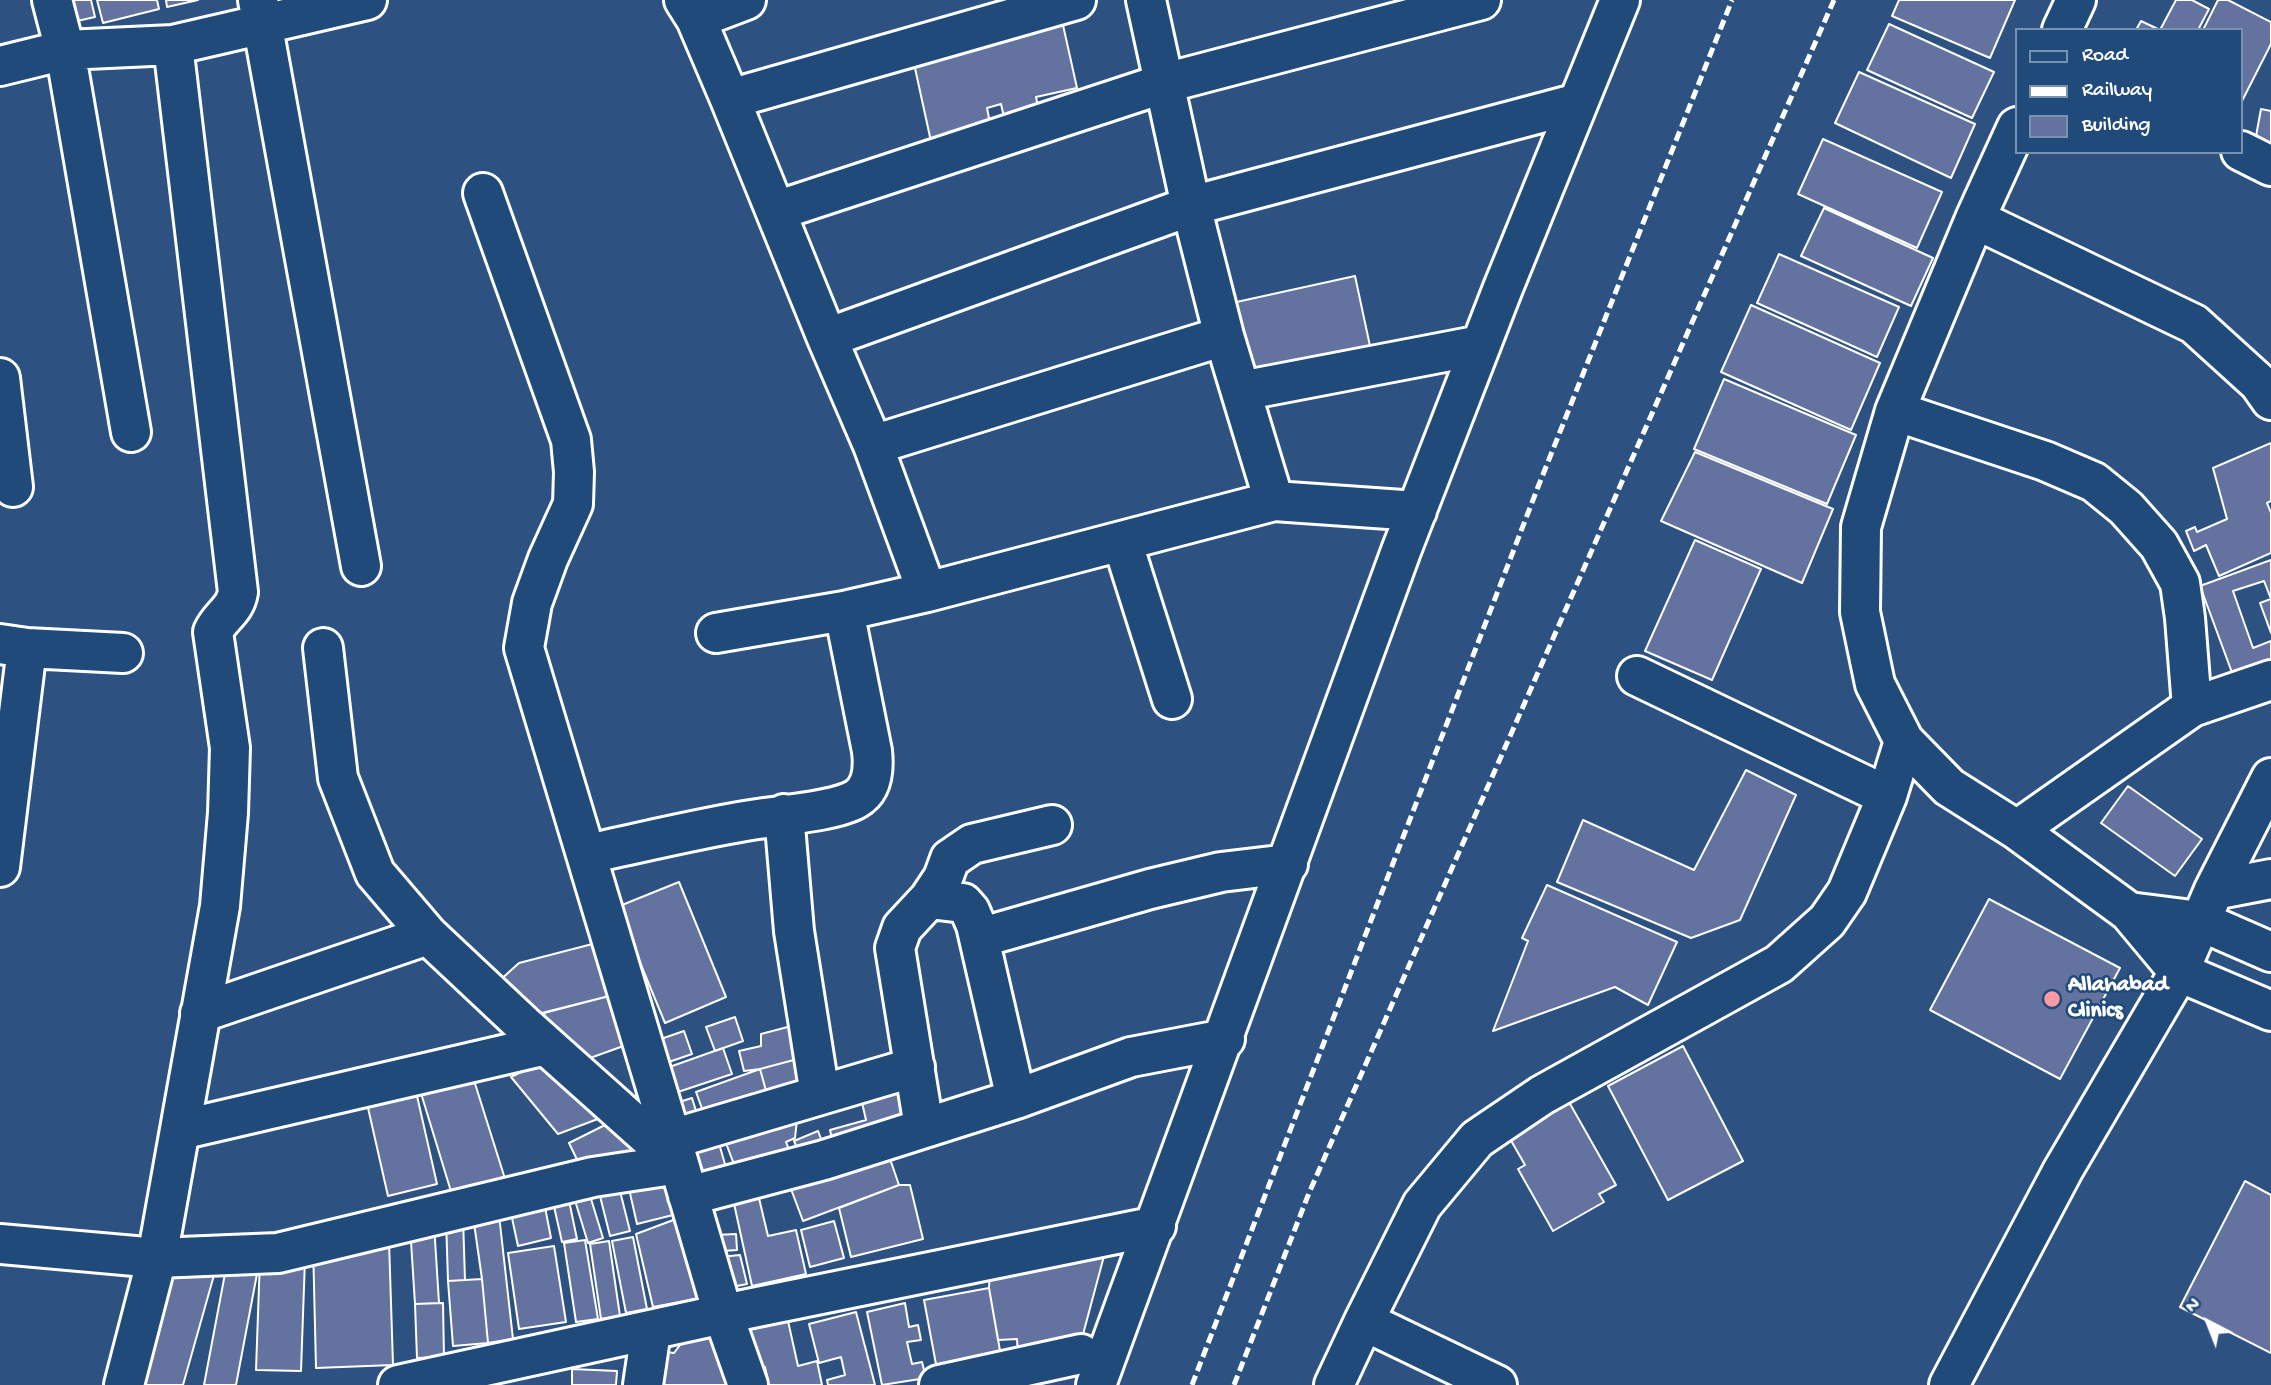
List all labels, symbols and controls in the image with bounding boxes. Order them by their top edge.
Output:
legend [2016,28,2243,154]
text: Road [2082,44,2128,69]
text: Railway [2082,79,2152,104]
text: Building [2082,114,2151,139]
place label: Allahabad Clinics [2068,972,2168,1026]
marker: Allahabad Clinics [2042,989,2062,1009]
north arrow [2173,1287,2243,1357]
text: N [2181,1293,2206,1319]

